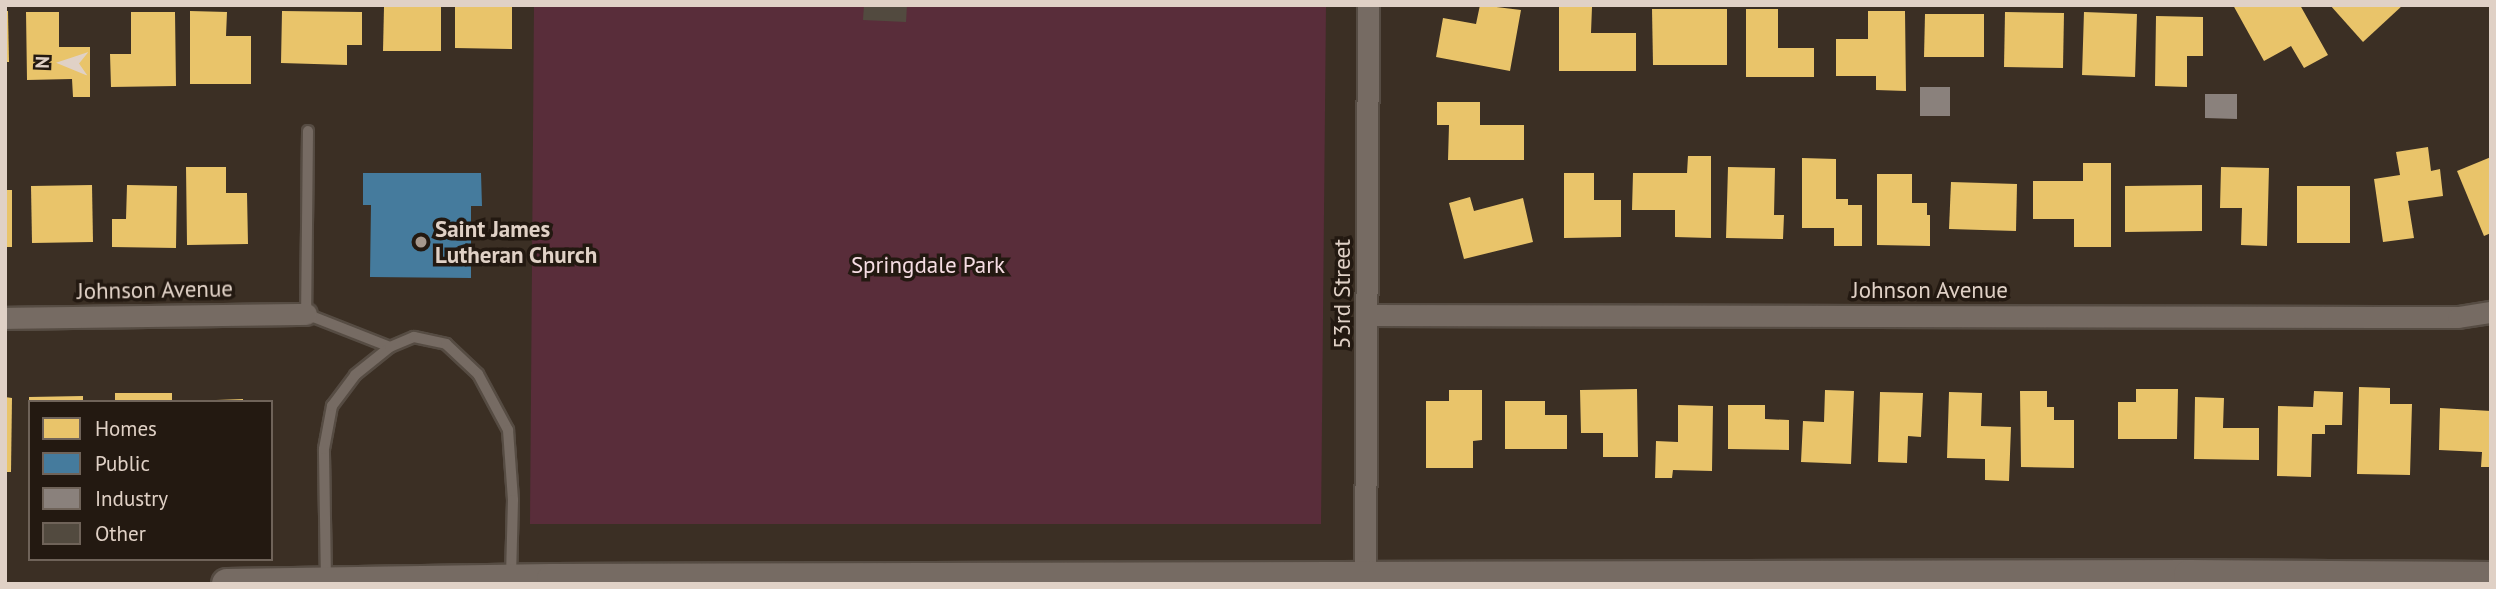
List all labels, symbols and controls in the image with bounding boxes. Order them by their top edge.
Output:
north arrow [28,28,98,98]
text: N [30,56,54,69]
place label: Saint James Lutheran Church [435,215,598,269]
marker: Saint James Lutheran Church [413,234,429,250]
street label: 53rd Street [1328,239,1356,349]
park label: Springdale Park [851,251,1005,279]
street label: Johnson Avenue [76,275,234,305]
street label: Johnson Avenue [1852,276,2008,304]
legend [28,400,273,561]
text: Homes [95,415,157,442]
text: Public [95,450,150,477]
text: Industry [95,485,168,512]
text: Other [95,520,146,547]

